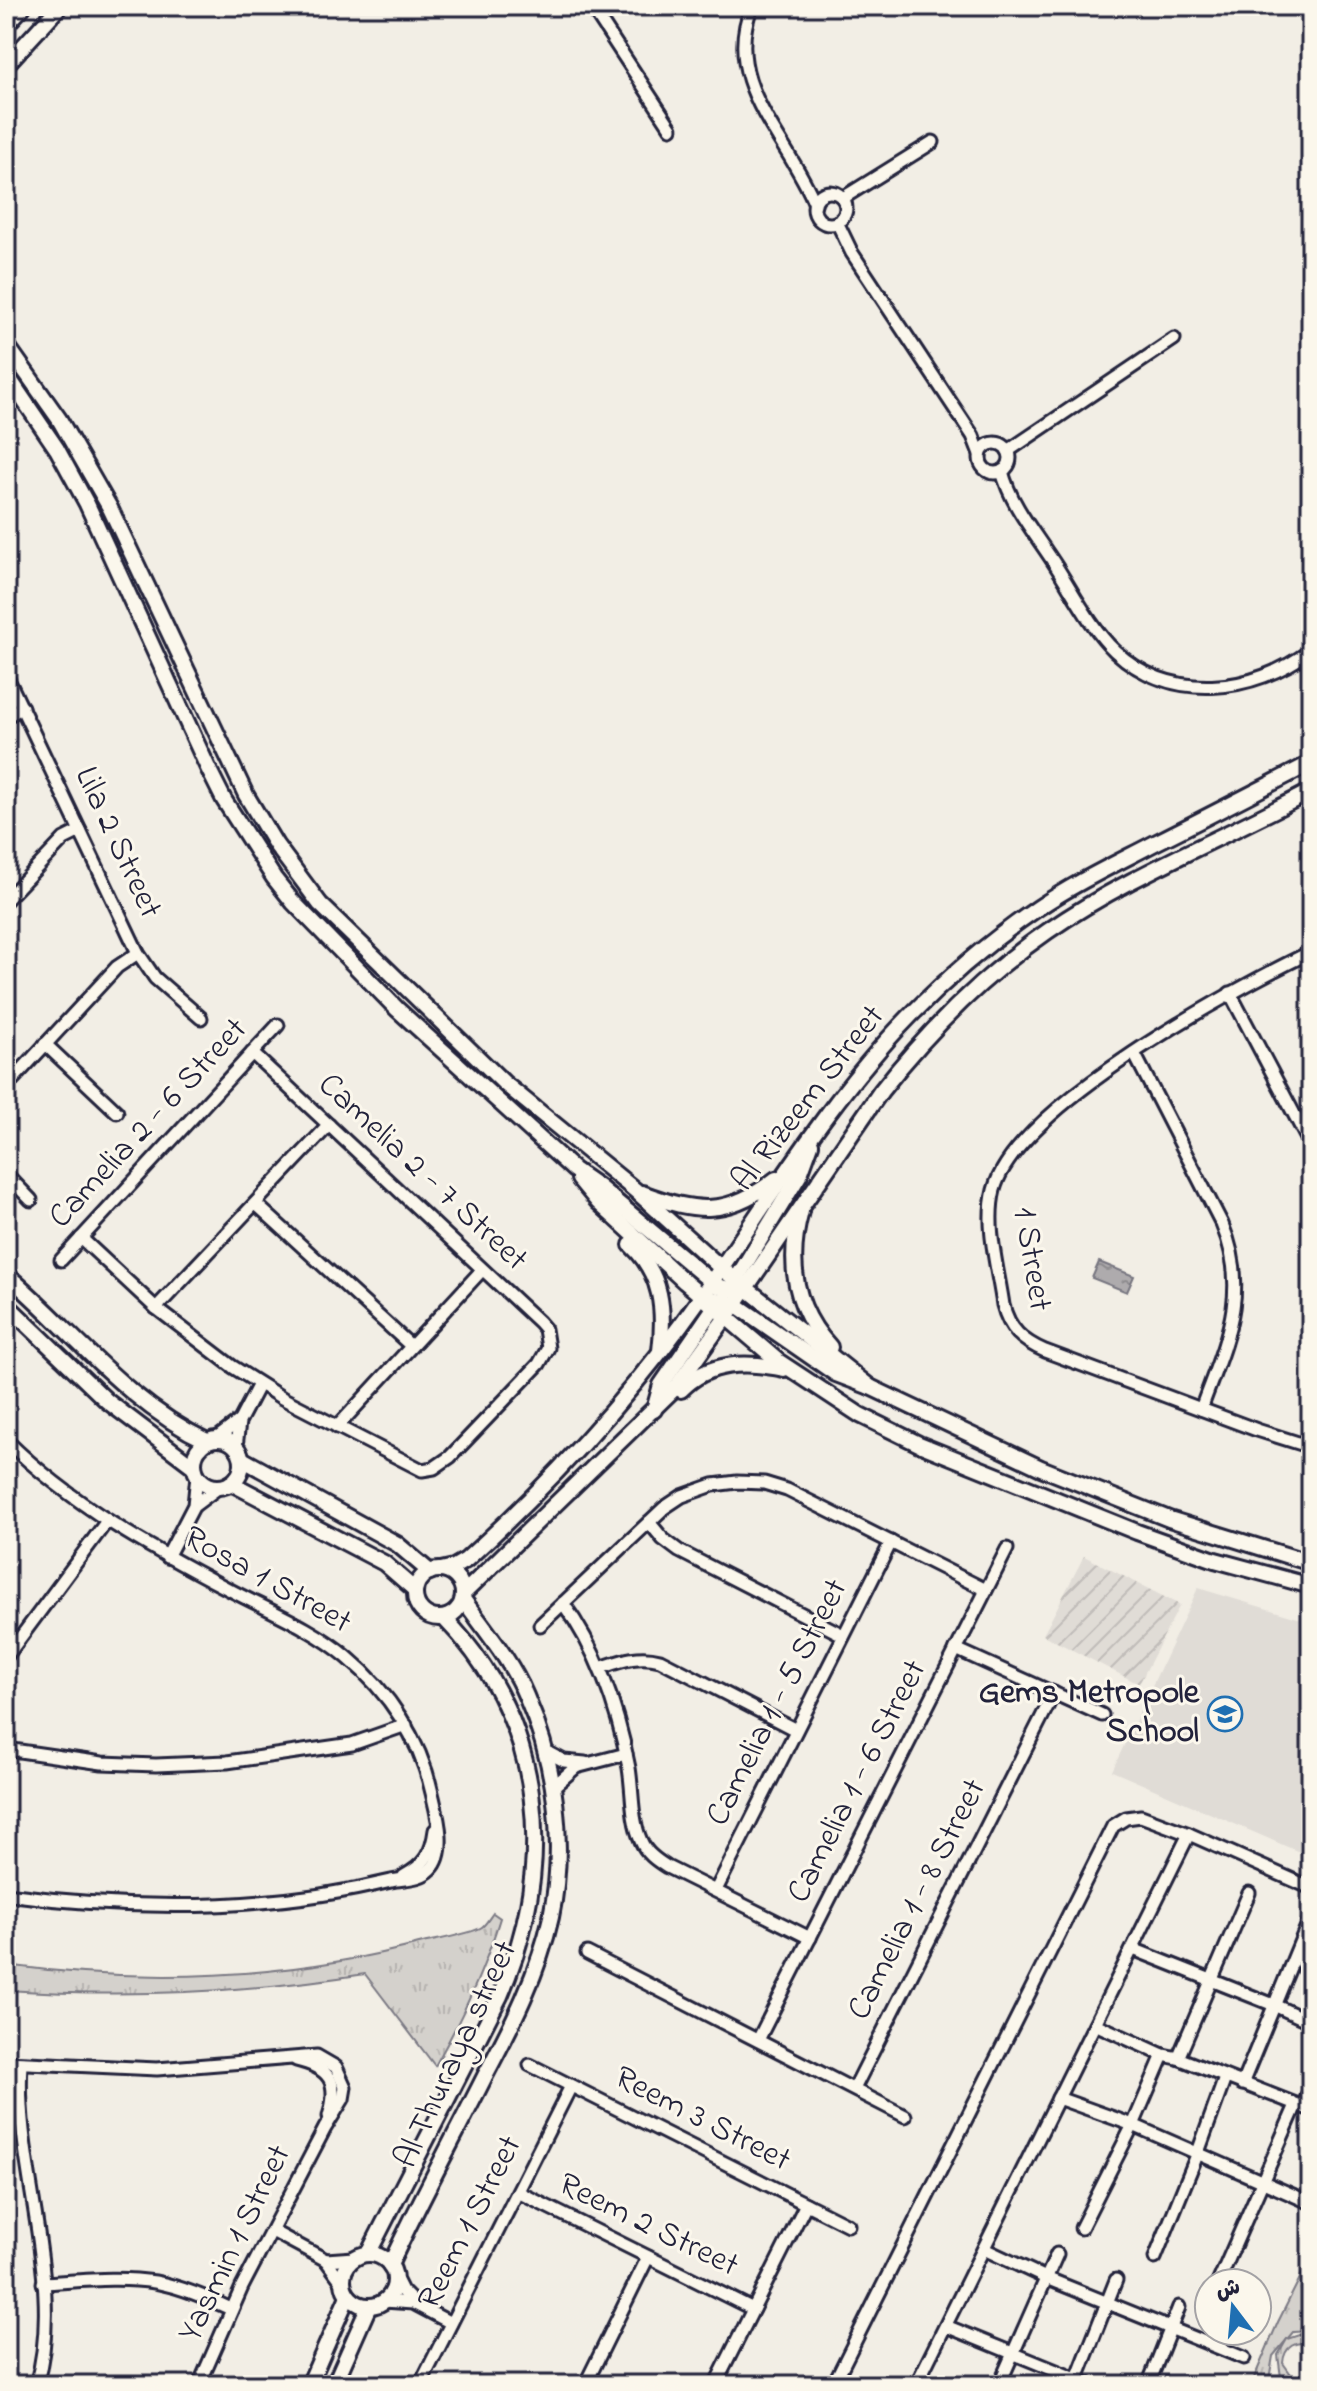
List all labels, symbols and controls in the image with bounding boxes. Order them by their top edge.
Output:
street label: Lila 2 Street [60,759,174,927]
street label: Al Rizeem Street [720,995,898,1203]
street label: Camelia 2 - 6 Street [38,1007,260,1241]
street label: Camelia 2 - 7 Street [305,1062,539,1284]
street label: 1 Street [998,1203,1064,1315]
street label: Rosa 1 Street [174,1514,360,1648]
street label: Camelia 1 - 5 Street [694,1571,862,1835]
street label: Camelia 1 - 6 Street [775,1652,941,1912]
place label: Gems Metropole School [979,1669,1200,1758]
school or university icon: Gems Metropole School [1206,1695,1244,1733]
street label: Camelia 1 - 8 Street [836,1771,1000,2029]
street label: Al Thuraya street [382,1933,532,2177]
street label: Reem 3 Street [605,2054,799,2186]
street label: Reem 1 Street [406,2127,536,2319]
street label: Yasmin 1 Street [167,2137,305,2351]
street label: Reem 2 Street [549,2161,747,2291]
north arrow [1193,2267,1273,2347]
text: ش [1212,2272,1244,2309]

